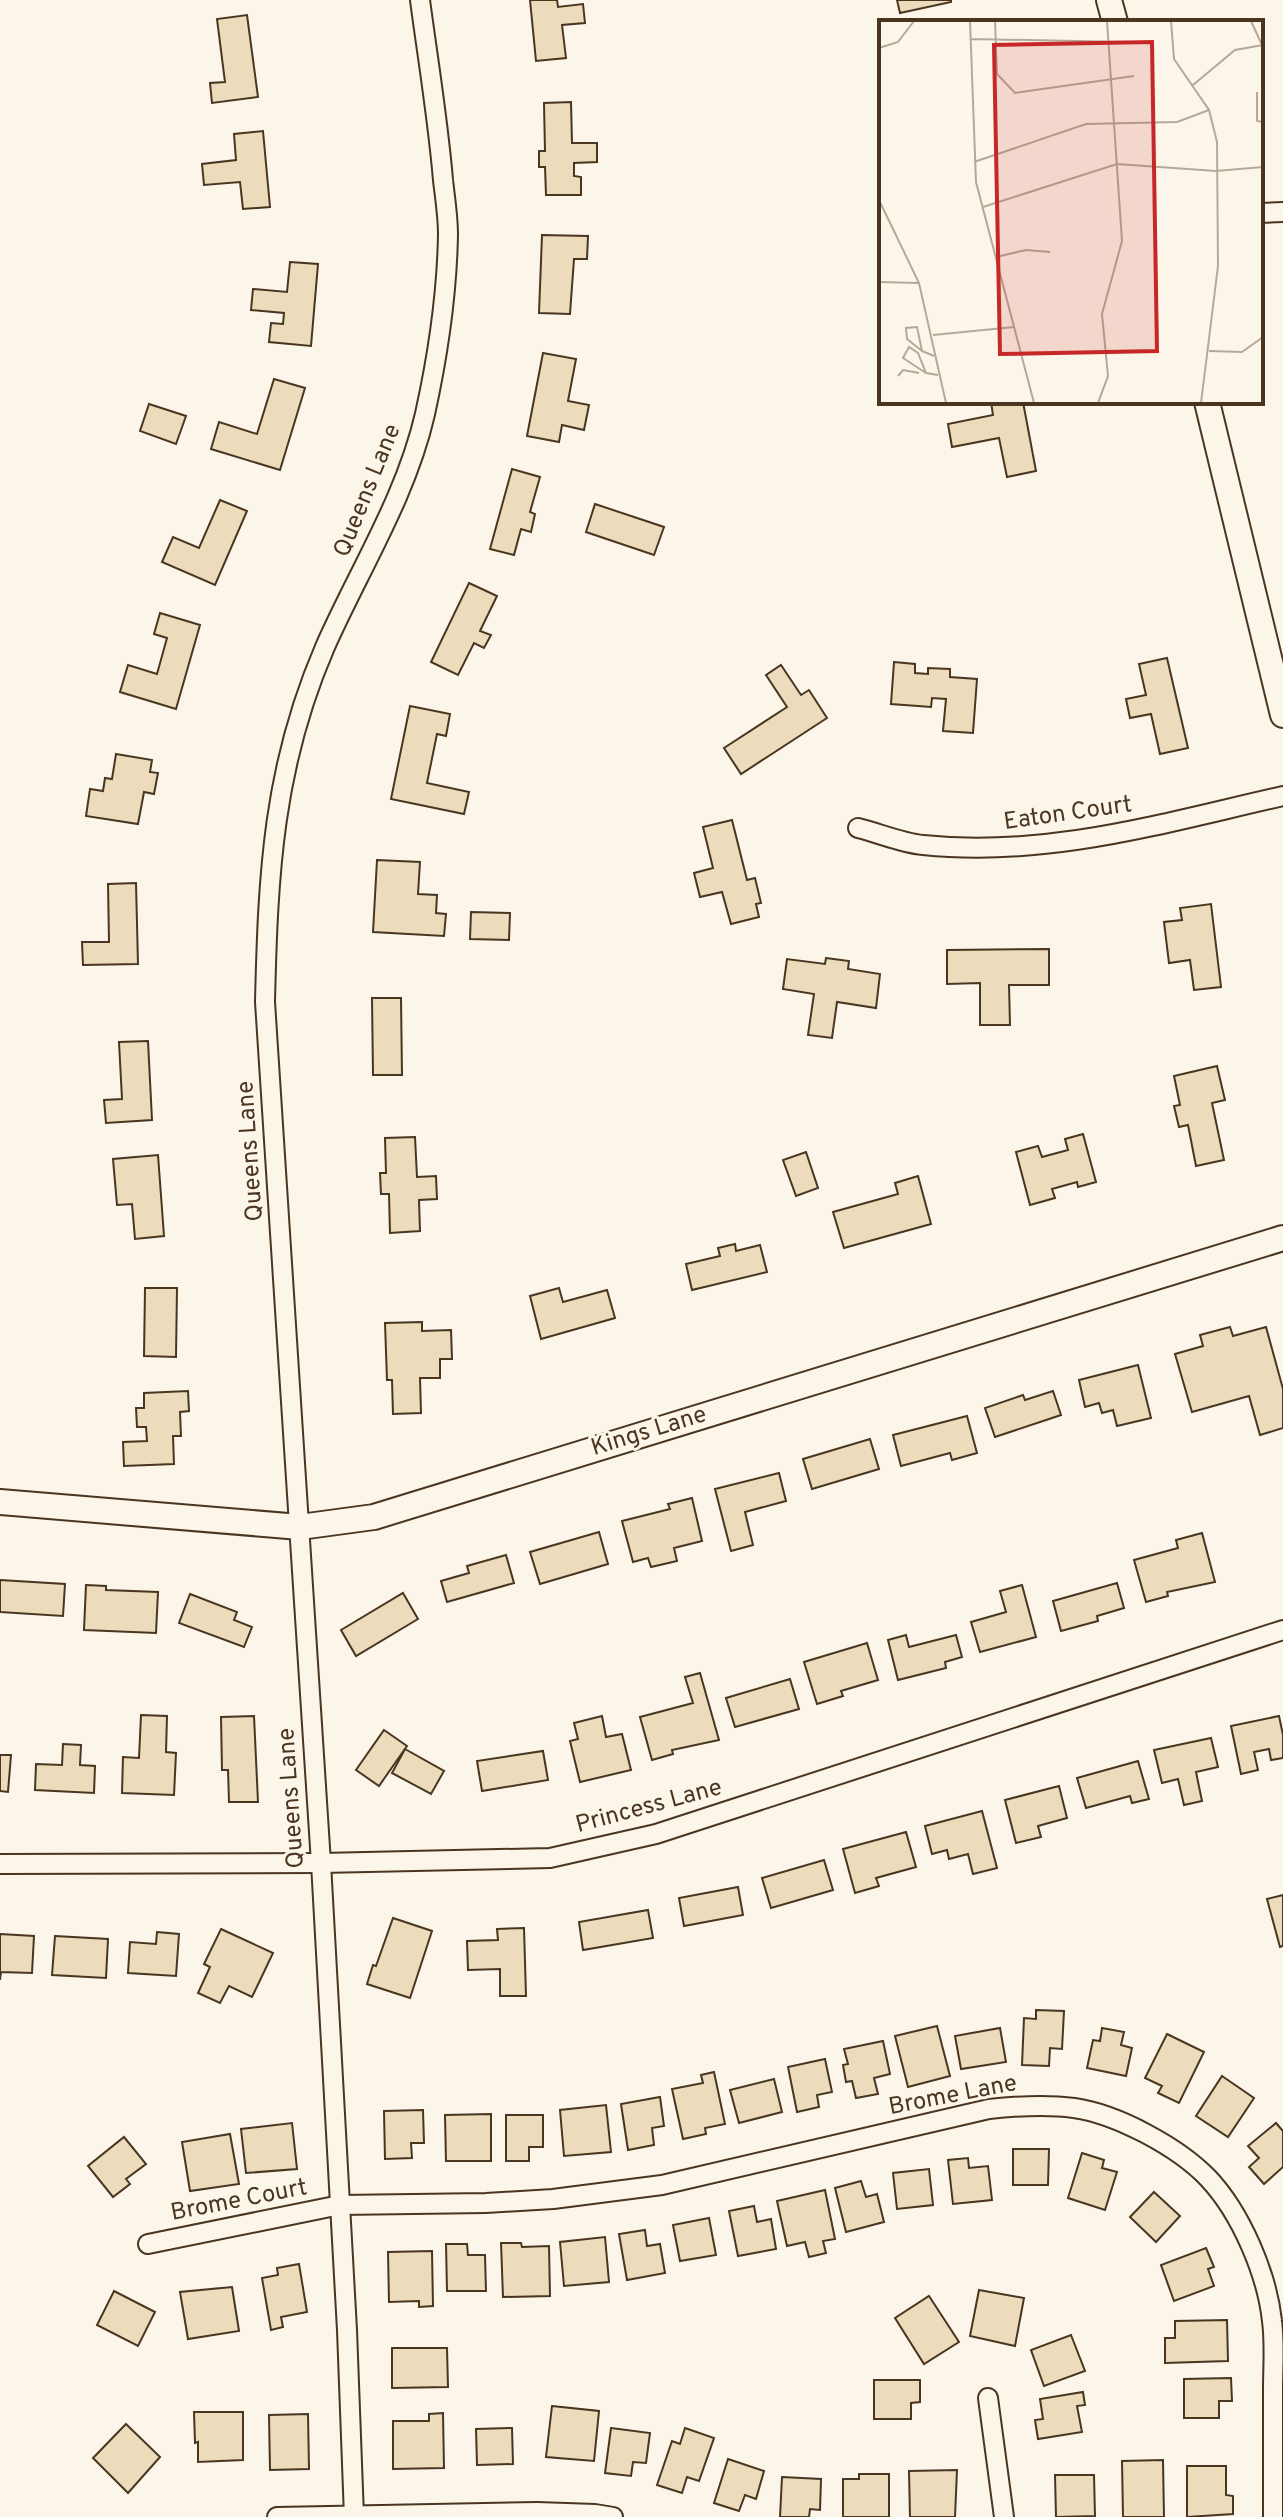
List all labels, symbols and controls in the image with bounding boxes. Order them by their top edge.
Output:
inset map [879,20,1263,404]
street label: Queens Lane [328,420,408,562]
street label: Eaton Court [1002,790,1134,838]
street label: Queens Lane [231,1080,271,1222]
street label: Kings Lane [588,1400,710,1464]
street label: Queens Lane [272,1727,312,1869]
street label: Princess Lane [572,1773,726,1841]
street label: Brome Lane [886,2069,1020,2123]
street label: Brome Court [168,2173,310,2229]

